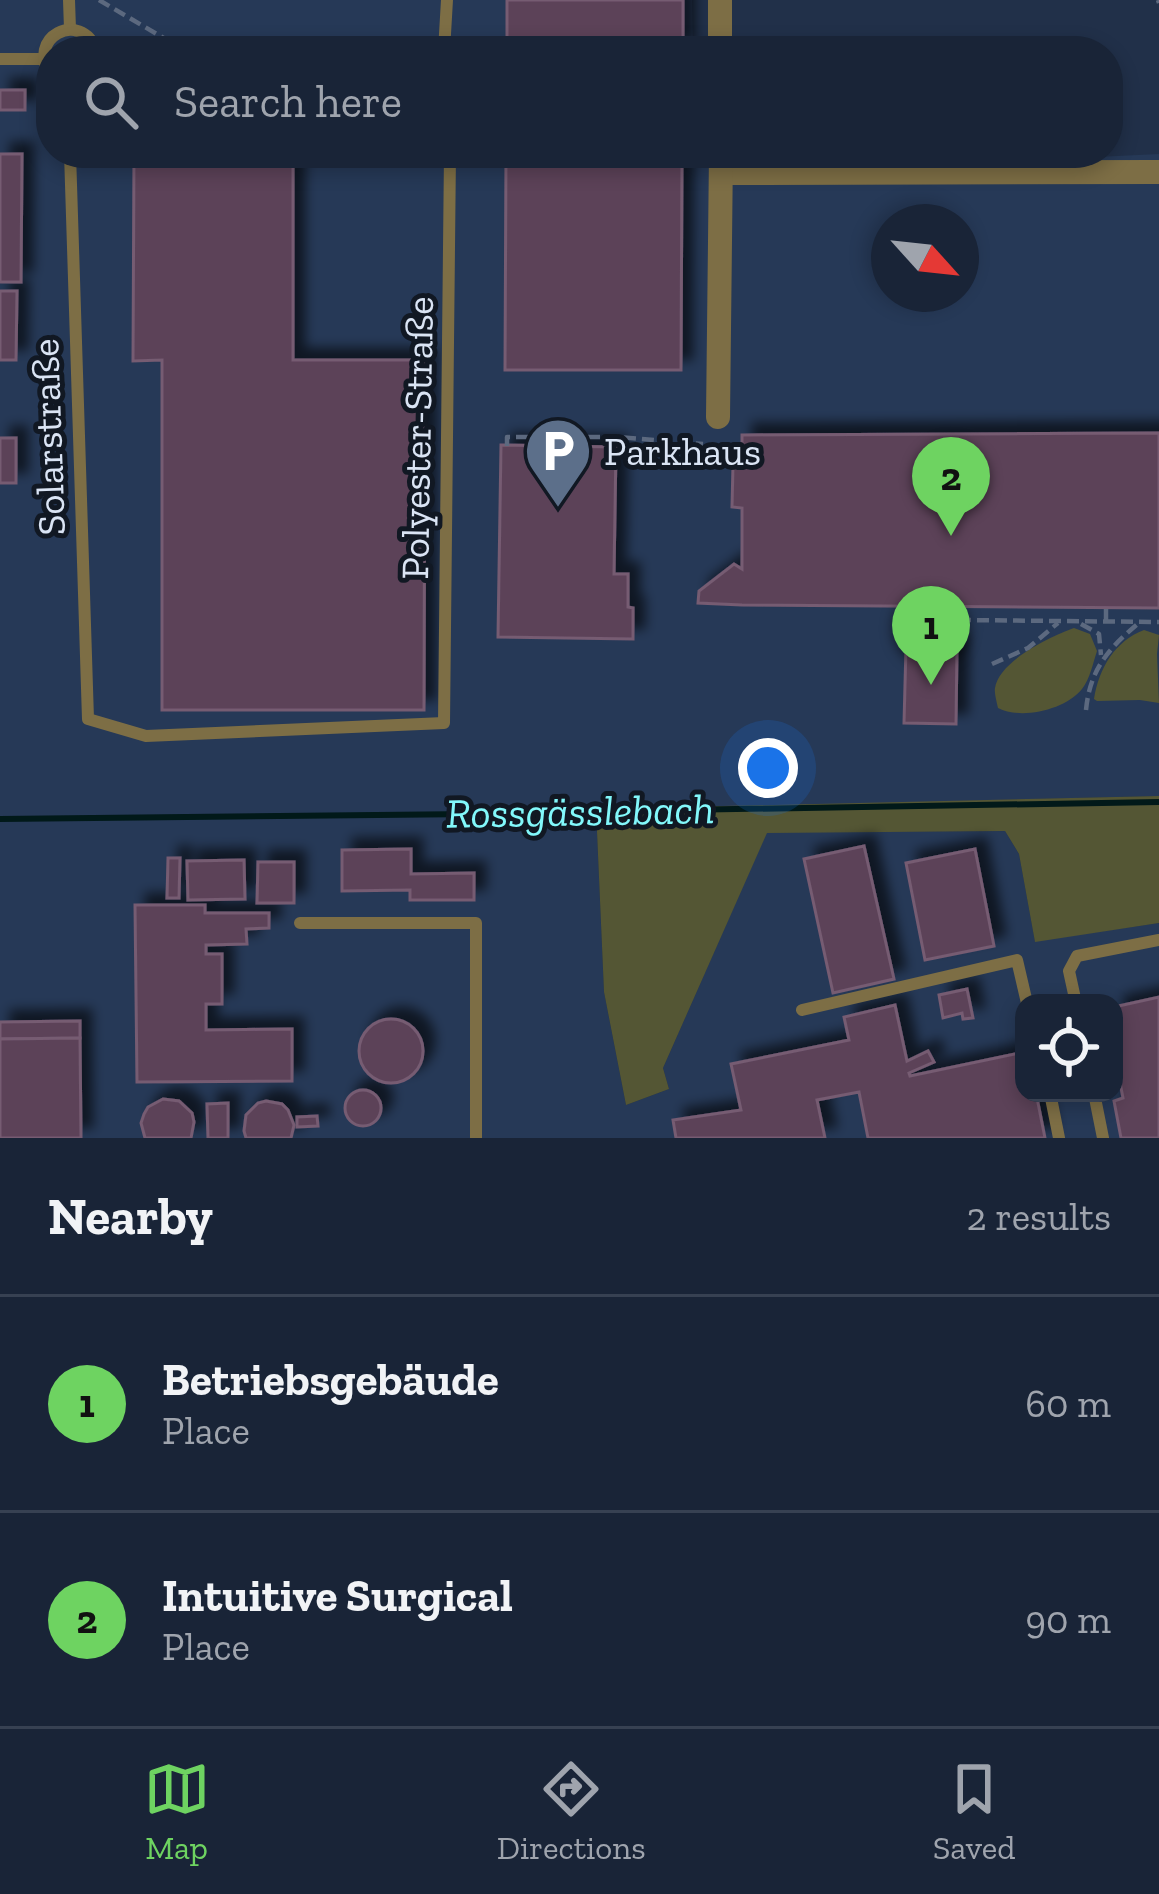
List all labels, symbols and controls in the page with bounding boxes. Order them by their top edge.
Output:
search box [36,36,1123,168]
icon: search [78,69,144,135]
text: Search here [174,75,402,129]
north arrow [871,204,979,312]
street label: Polyester-Straße [391,296,443,580]
street label: Solarstraße [21,338,75,536]
parking icon: Parkhaus [523,416,593,510]
place label: Parkhaus [604,428,761,475]
pin: 2 [912,437,990,536]
pin: 1 [892,586,970,685]
your location [738,738,798,798]
water label: Rossgässlebach [445,783,715,839]
map controls [1015,994,1123,1102]
button: locate [1015,994,1123,1102]
text: Nearby [48,1186,213,1247]
text: 2 results [966,1193,1111,1240]
text: Betriebsgebäude [162,1353,499,1407]
text: 1 [79,1380,95,1427]
text: 60 m [1025,1380,1111,1427]
text: Place [162,1407,250,1454]
text: Intuitive Surgical [162,1569,513,1623]
text: 2 [77,1596,97,1643]
text: 90 m [1025,1596,1111,1643]
text: Place [162,1623,250,1670]
tab: Map [144,1756,210,1867]
tab: Directions [497,1756,646,1867]
tab: Saved [933,1756,1015,1867]

